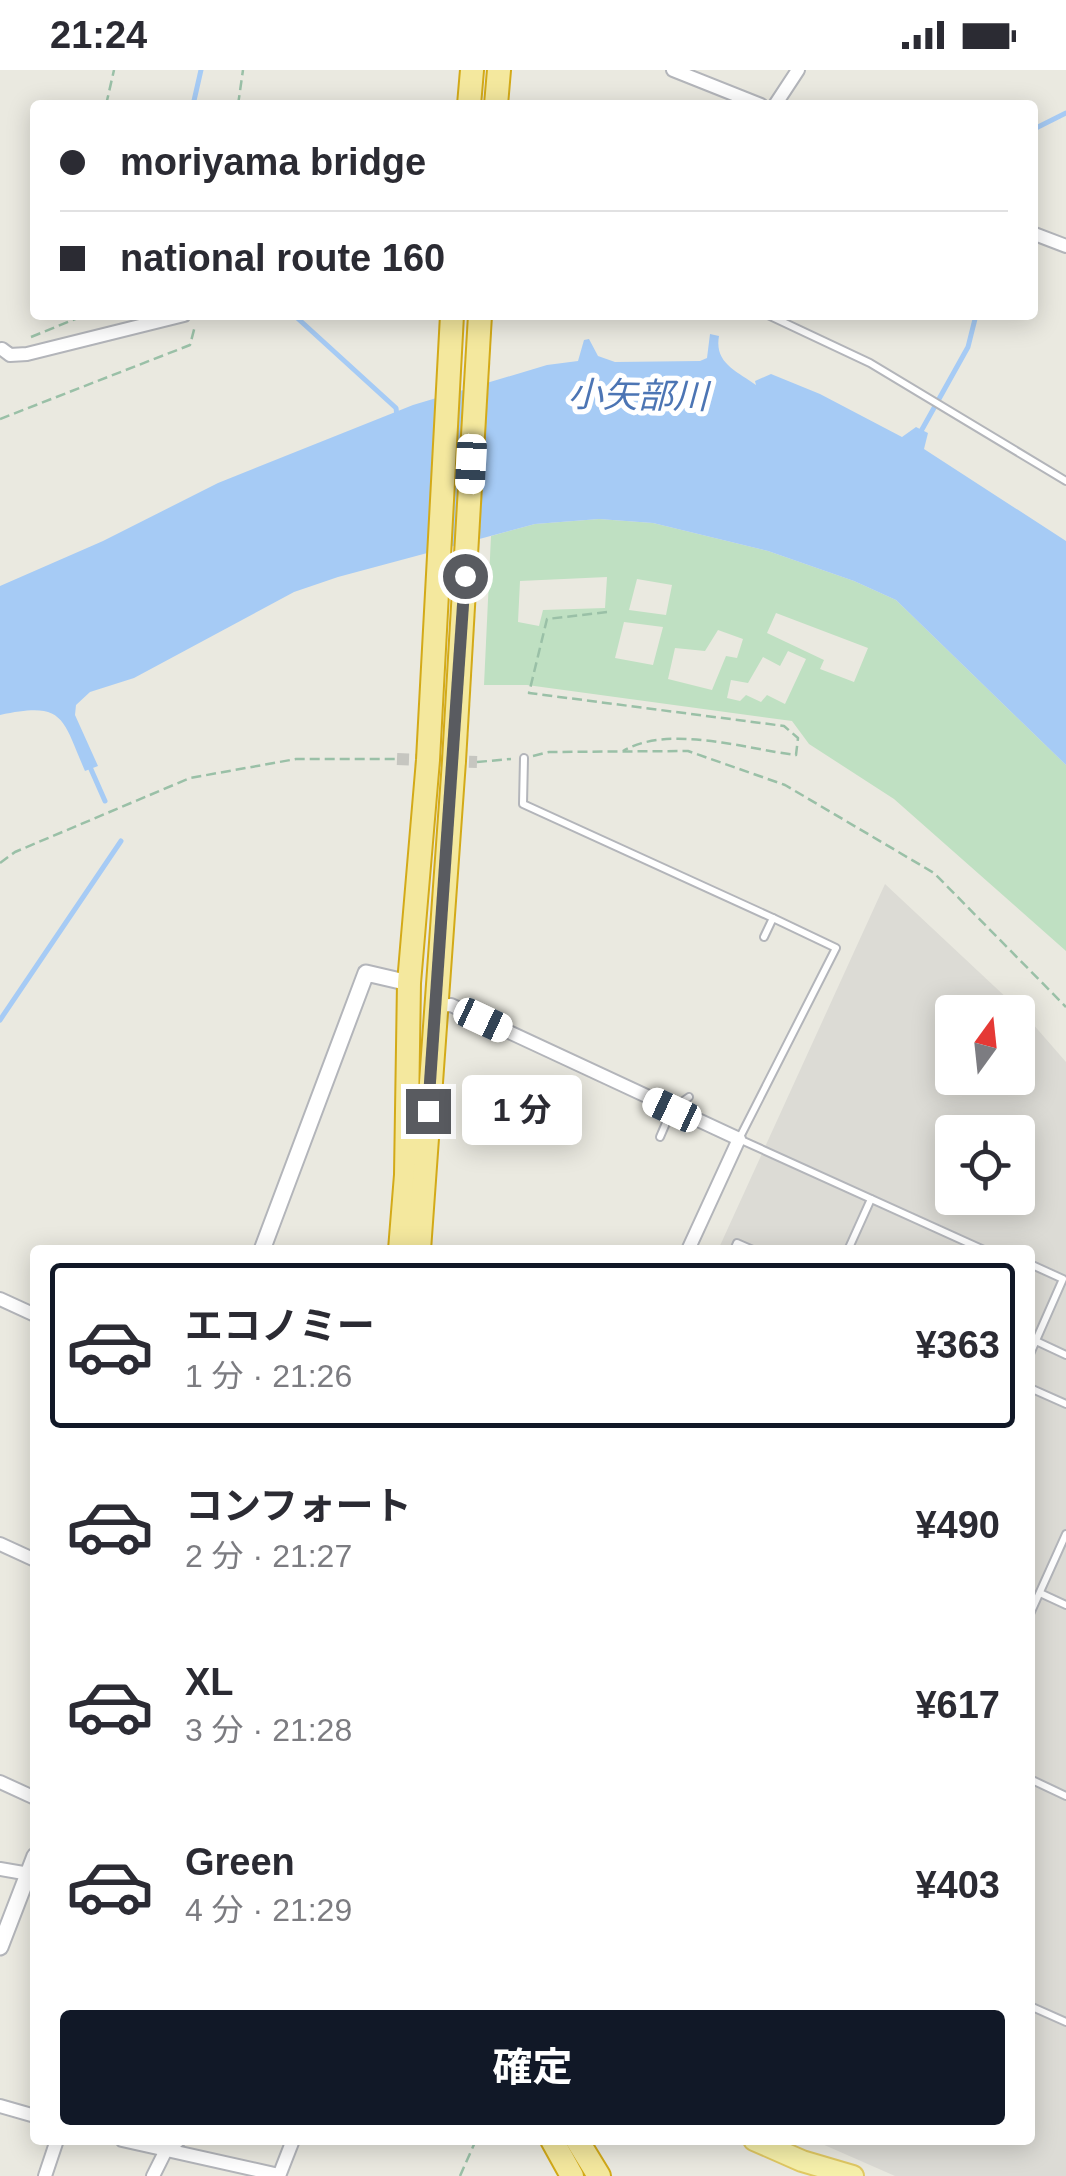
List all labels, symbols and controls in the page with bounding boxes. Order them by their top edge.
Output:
text: 21:24 [50,14,147,56]
text: moriyama bridge [120,141,426,183]
text: national route 160 [120,237,445,279]
water label: 小矢部川 [568,374,712,416]
car [454,433,488,495]
route start [443,554,488,599]
car [449,994,517,1046]
north arrow [935,995,1035,1095]
map controls [935,995,1035,1215]
callout: 1 分 [463,1076,583,1146]
car [638,1084,706,1136]
route end [406,1089,451,1134]
text: 1 分 [493,1092,551,1128]
button: locate [935,1115,1035,1215]
icon: car [65,1301,155,1391]
text: エコノミー [185,1305,375,1347]
text: ¥363 [915,1324,1000,1366]
text: 1 分 · 21:26 [185,1358,352,1394]
icon: car [65,1481,155,1571]
text: コンフォート [185,1485,412,1527]
text: ¥490 [915,1504,1000,1546]
text: 2 分 · 21:27 [185,1538,352,1574]
icon: car [65,1661,155,1751]
text: XL [185,1661,234,1703]
text: ¥617 [915,1684,1000,1726]
text: 3 分 · 21:28 [185,1712,352,1748]
icon: car [65,1841,155,1931]
text: Green [185,1841,295,1883]
text: ¥403 [915,1864,1000,1906]
text: 4 分 · 21:29 [185,1892,352,1928]
button: 確定 [60,2010,1005,2125]

